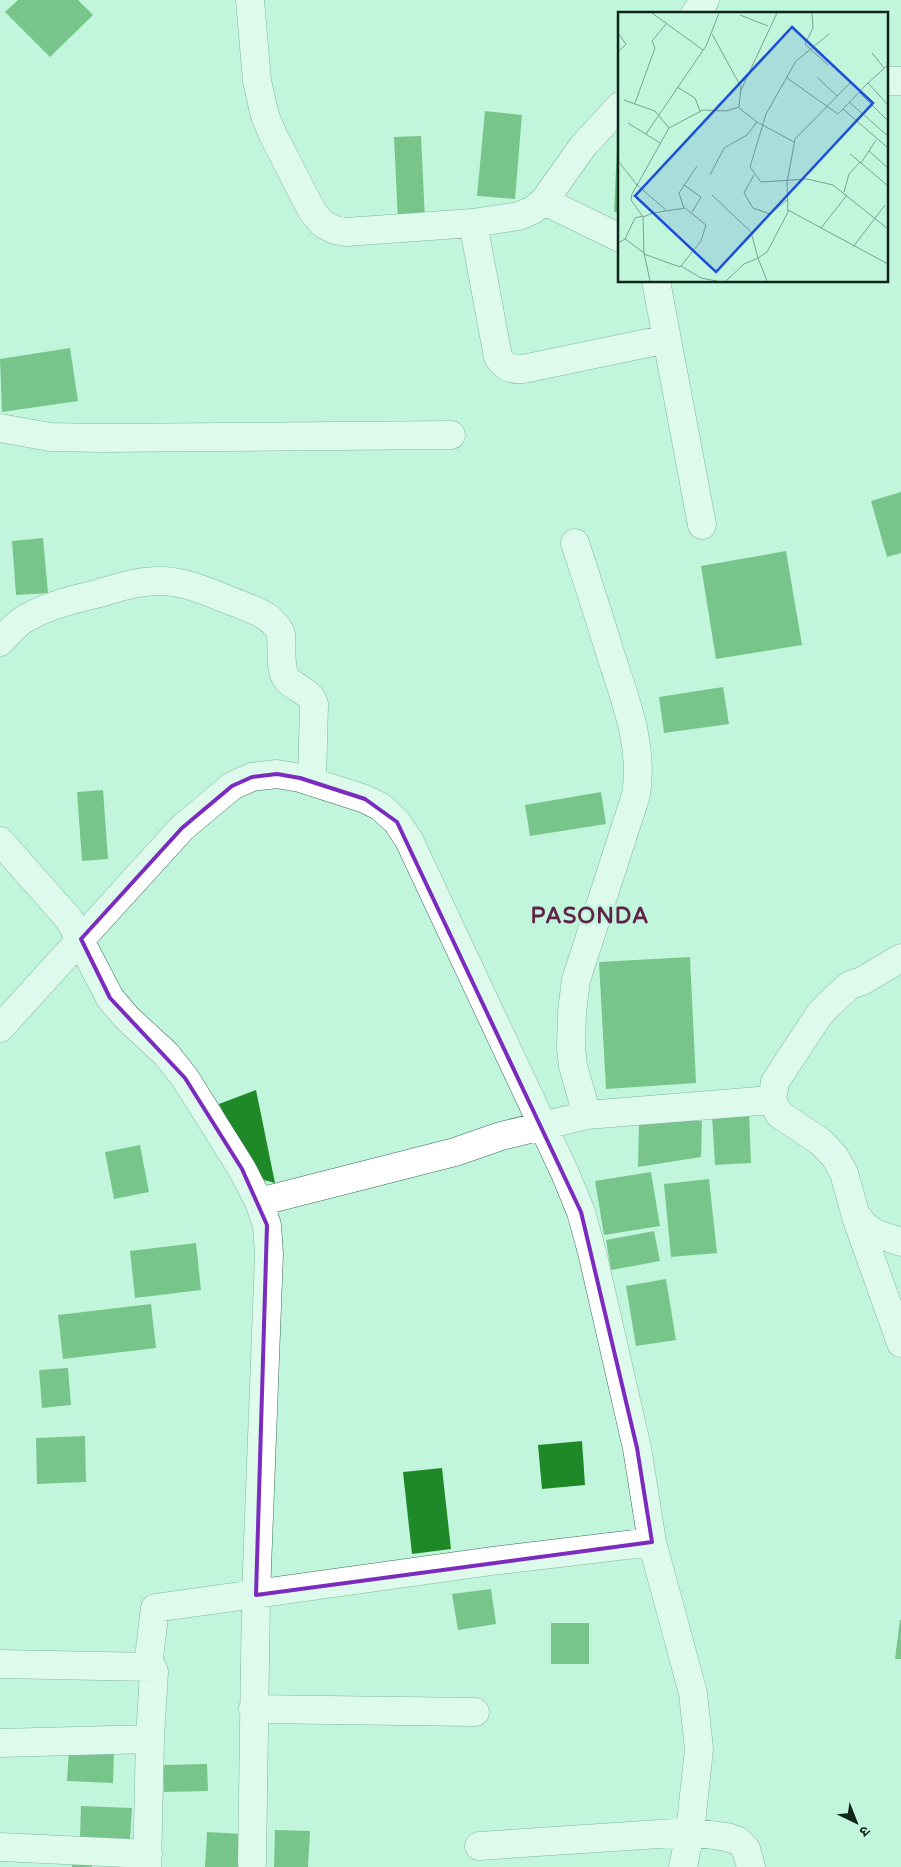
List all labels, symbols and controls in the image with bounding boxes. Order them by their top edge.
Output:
inset map [618,12,888,282]
district label: PASONDA [531,903,649,929]
north arrow [831,1797,881,1847]
text: उ [855,1822,873,1841]

